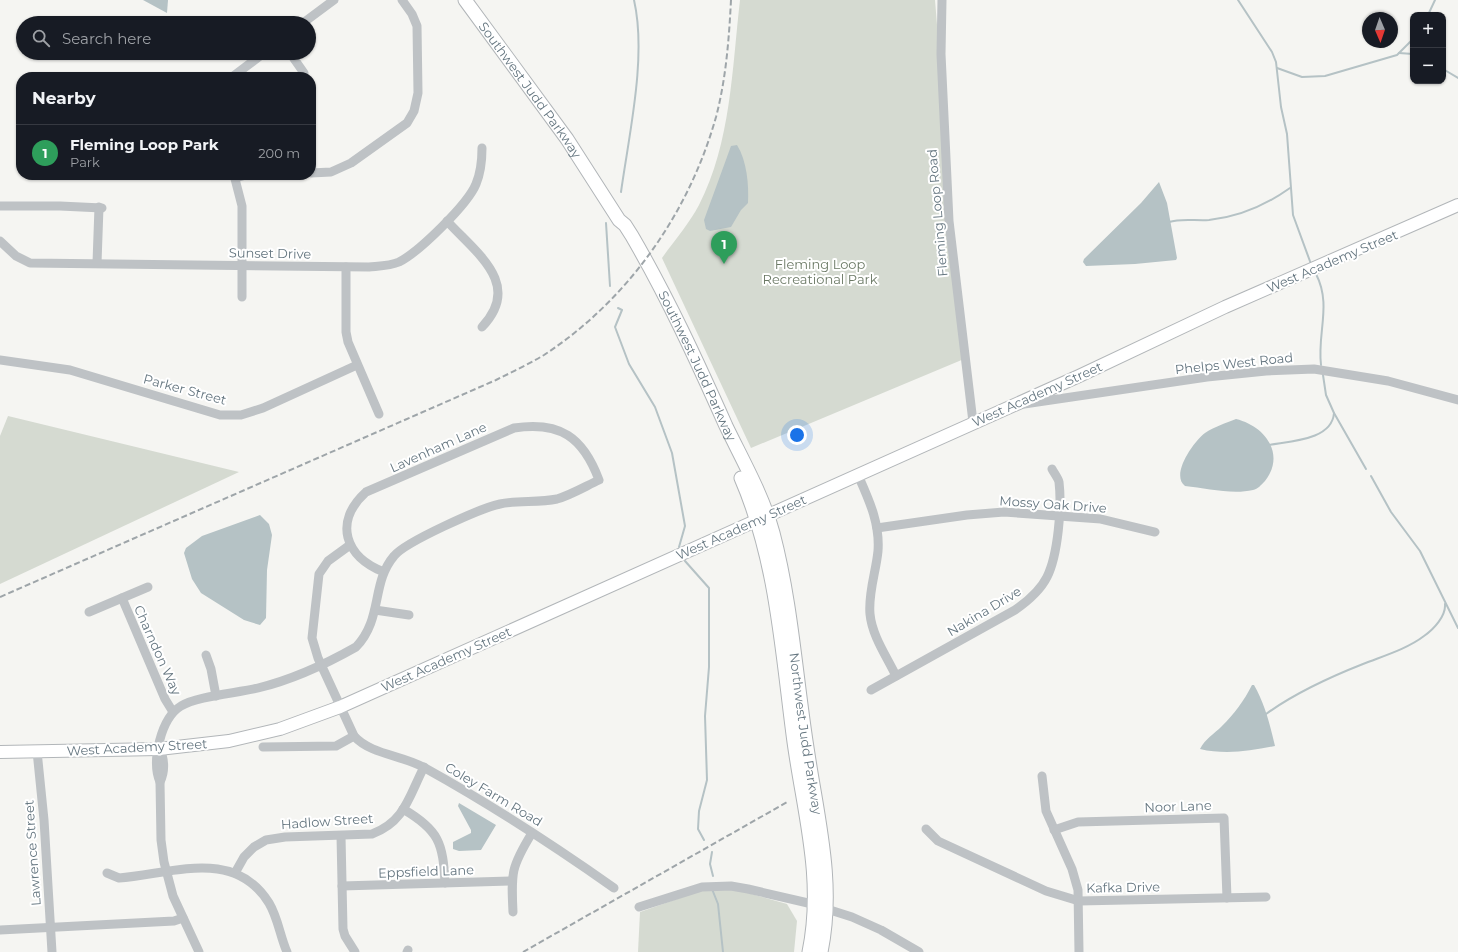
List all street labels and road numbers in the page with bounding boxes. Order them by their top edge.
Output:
street label: Southwest Judd Parkway [476,19,585,162]
street label: Fleming Loop Road [923,149,951,277]
street label: West Academy Street [1264,226,1400,296]
street label: Sunset Drive [229,244,312,262]
street label: Southwest Judd Parkway [655,288,740,444]
street label: Phelps West Road [1174,349,1294,377]
street label: West Academy Street [969,358,1105,430]
street label: Parker Street [142,370,228,408]
street label: Lavenham Lane [387,418,489,476]
street label: West Academy Street [673,491,809,563]
street label: Mossy Oak Drive [999,492,1107,516]
street label: Nakina Drive [944,583,1024,639]
street label: Charndon Way [131,602,185,698]
street label: West Academy Street [378,623,514,695]
street label: Northwest Judd Parkway [786,652,826,817]
street label: West Academy Street [66,735,208,759]
street label: Coley Farm Road [442,759,546,829]
street label: Noor Lane [1144,797,1212,815]
street label: Lawrence Street [20,800,44,906]
street label: Hadlow Street [280,810,374,832]
street label: Eppsfield Lane [378,861,474,881]
street label: Kafka Drive [1086,878,1160,896]

